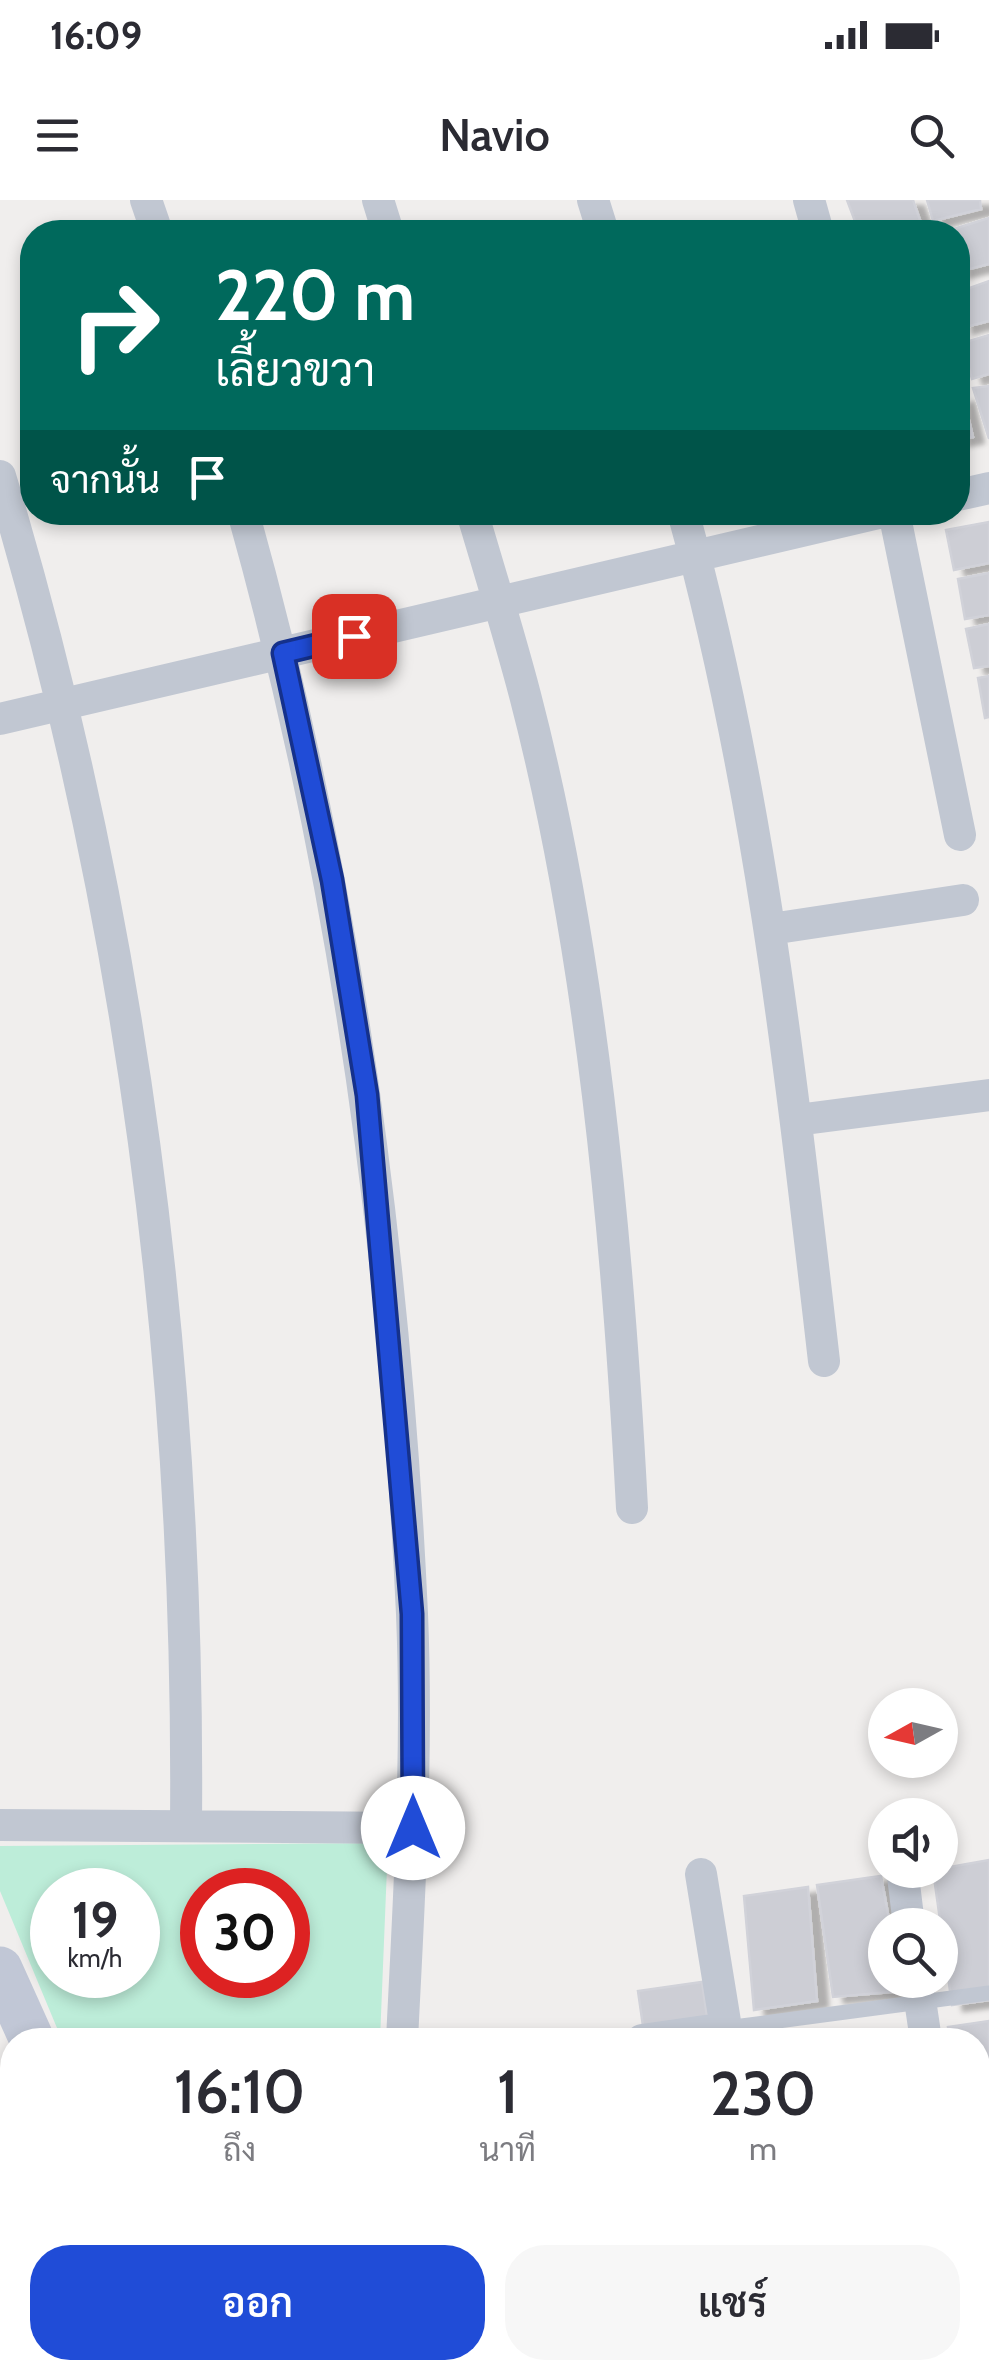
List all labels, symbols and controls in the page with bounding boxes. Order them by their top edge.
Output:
text: 16:09 [50,12,142,59]
icon: menu [30,108,85,163]
text: Navio [439,108,550,162]
icon: search [904,108,959,163]
text: 220 m [215,252,415,338]
icon: right [50,260,180,390]
text: เลี้ยวขวา [215,343,375,397]
icon: arrive [180,450,235,505]
text: จากนั้น [50,456,160,503]
pin [312,594,397,679]
icon: arrive [327,609,382,664]
north arrow [868,1688,958,1778]
map controls [868,1688,958,1998]
position arrow [361,1776,465,1880]
button: sound [868,1798,958,1888]
speed limit sign: 30 [180,1868,310,1998]
text: 19 [72,1890,118,1951]
button: search [868,1908,958,1998]
text: km/h [68,1943,122,1973]
text: 16:10 [174,2055,305,2128]
text: 1 [497,2055,518,2128]
text: 230 [710,2057,816,2130]
text: m [749,2129,777,2168]
text: ถึง [223,2130,256,2169]
text: นาที [479,2130,536,2169]
button: ออก [30,2245,485,2360]
button: แชร์ [505,2245,960,2360]

